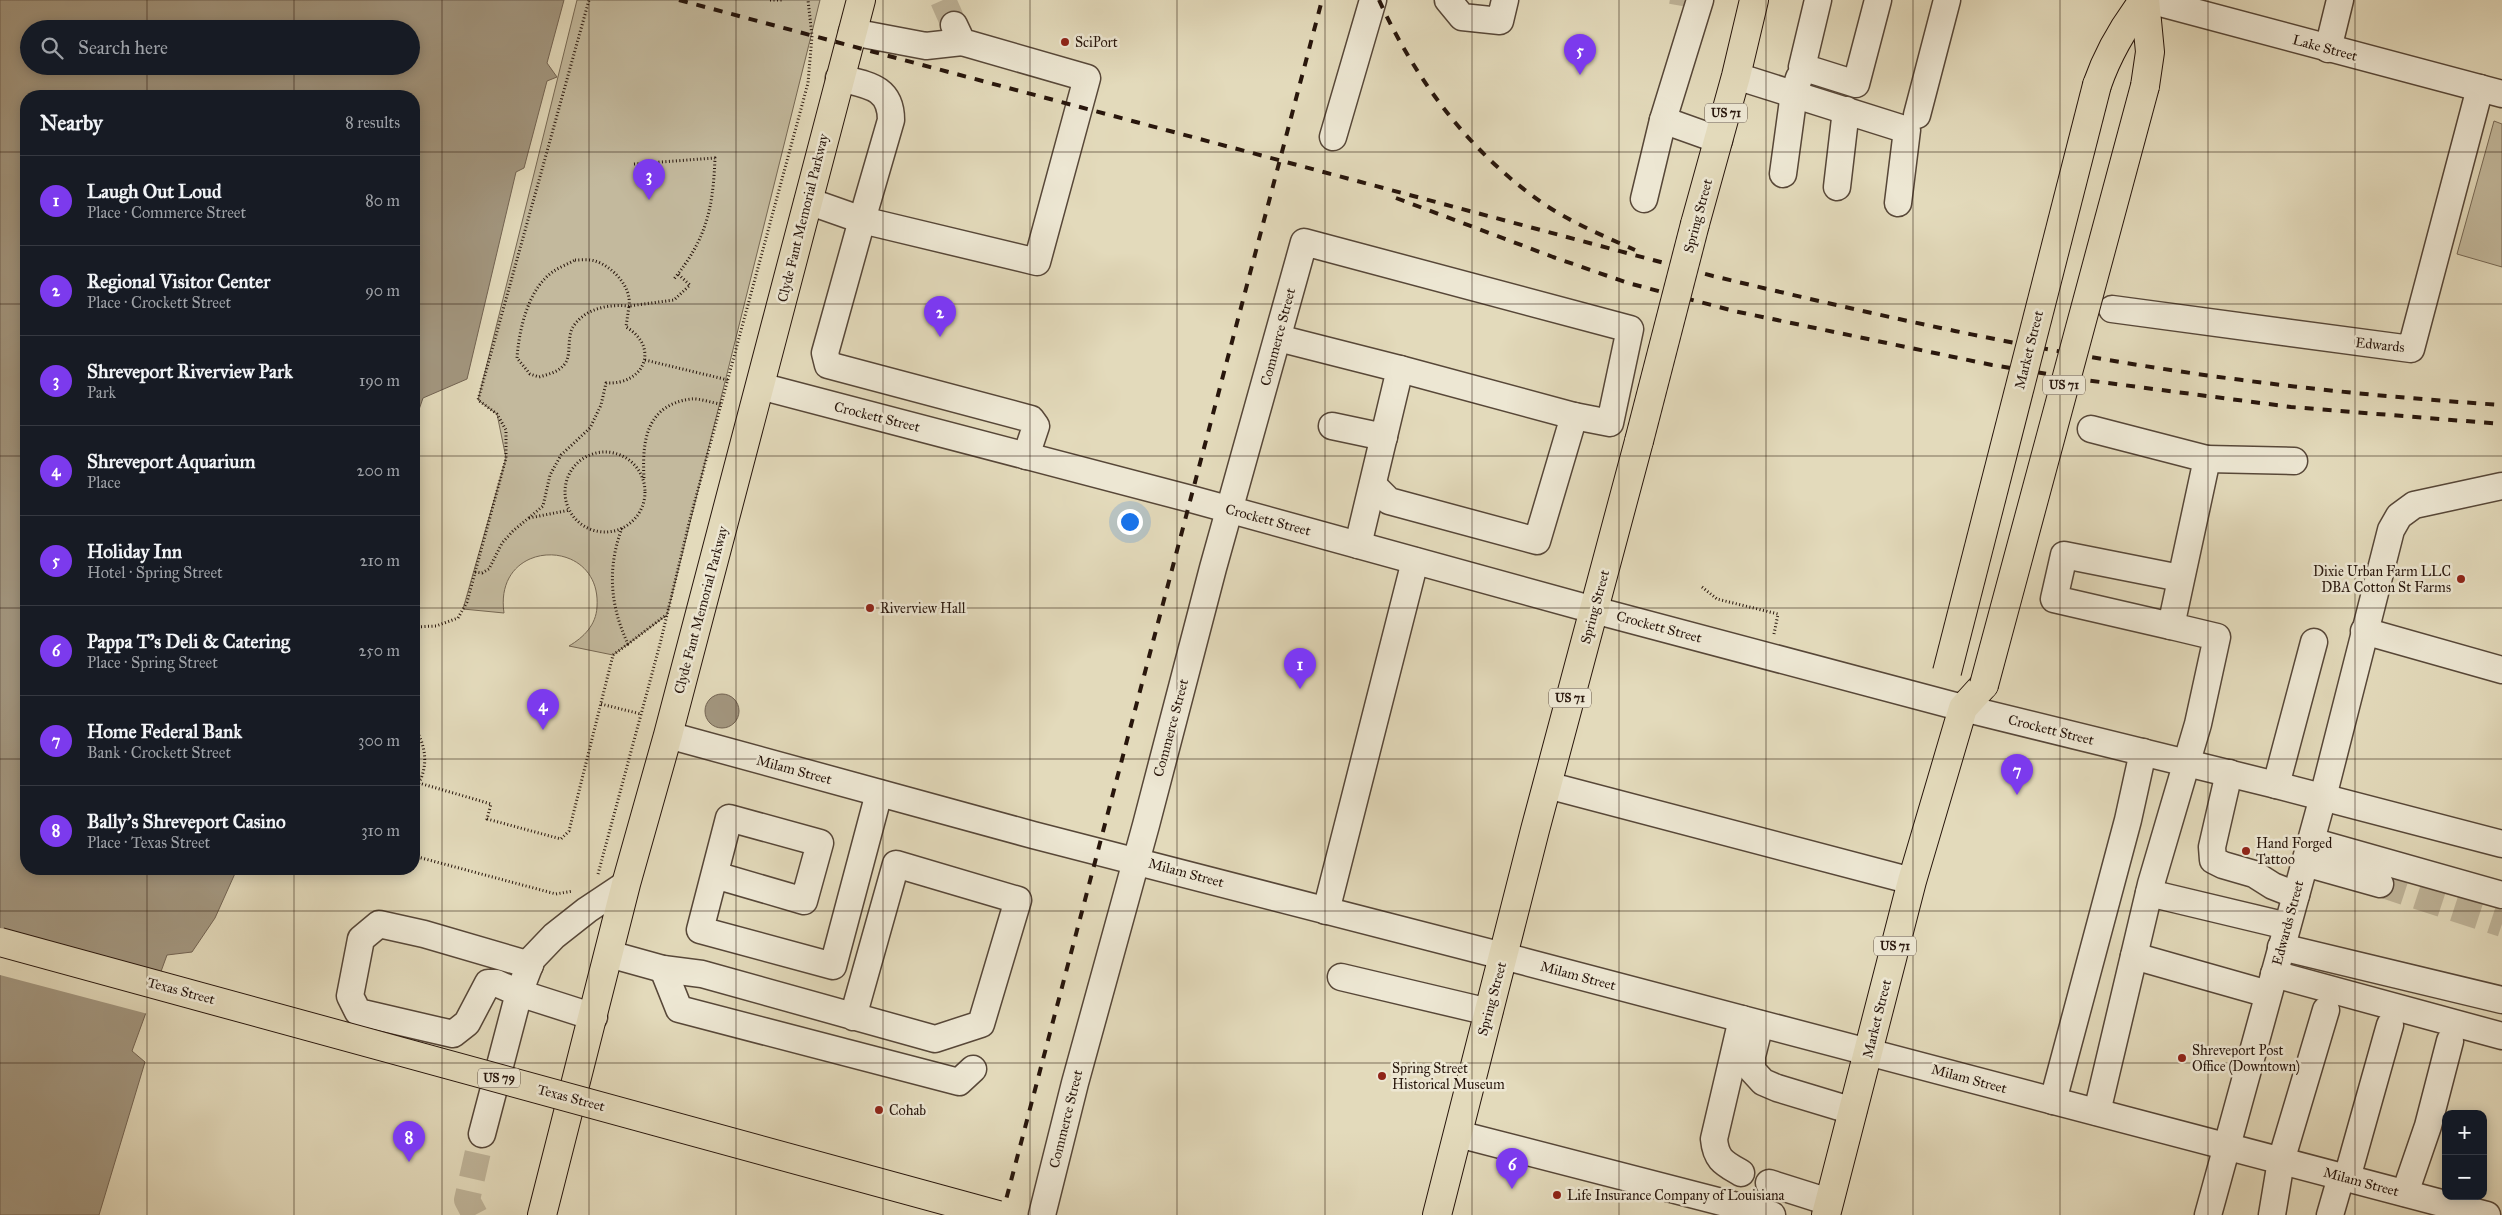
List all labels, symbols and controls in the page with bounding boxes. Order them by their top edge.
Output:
search box [20,20,420,75]
street label: Lake Street [2291,31,2359,65]
icon: search [38,34,66,62]
place label: SciPort [1075,34,1118,51]
pin: 5 [1564,34,1596,75]
text: Search here [78,36,168,59]
marker: SciPort [1059,36,1071,48]
road number: US 71 [1705,104,1747,122]
text: Nearby [40,110,103,136]
text: 8 results [345,113,400,132]
street label: Clyde Fant Memorial Parkway [774,132,832,304]
pin: 3 [633,159,665,200]
street label: Spring Street [1680,177,1716,255]
text: Laugh Out Loud [87,180,222,203]
text: 1 [53,191,59,210]
text: 80 m [365,191,400,210]
text: Place · Commerce Street [87,203,246,222]
text: Regional Visitor Center [87,270,270,293]
text: 2 [52,281,60,300]
text: 90 m [365,281,400,300]
street label: Commerce Street [1257,286,1299,388]
text: Place · Crockett Street [87,293,231,312]
pin: 2 [924,296,956,337]
street label: Market Street [2011,309,2047,391]
street label: Edwards [2355,334,2405,356]
text: Shreveport Riverview Park [87,360,293,383]
text: 3 [53,371,59,390]
text: 190 m [359,371,400,390]
road number: US 71 [2043,376,2085,394]
text: Park [87,383,116,402]
street label: Crockett Street [832,398,922,436]
text: Shreveport Aquarium [87,450,255,473]
text: 4 [52,461,60,480]
text: 200 m [357,461,400,480]
text: Place [87,473,121,492]
street label: Crockett Street [1223,500,1313,540]
your location [1117,509,1143,535]
street label: Clyde Fant Memorial Parkway [670,524,732,696]
text: Holiday Inn [87,540,182,563]
text: 5 [52,551,60,570]
text: 210 m [360,551,400,570]
text: Hotel · Spring Street [87,563,223,582]
place label: Dixie Urban Farm LLC DBA Cotton St Farms [2313,563,2451,596]
street label: Spring Street [1577,568,1613,646]
marker: Dixie Urban Farm LLC DBA Cotton St Farms [2455,573,2467,585]
place label: Riverview Hall [880,600,966,617]
marker: Riverview Hall [864,602,876,614]
street label: Crockett Street [1614,607,1704,647]
text: Pappa T's Deli & Catering [87,630,290,653]
text: 6 [52,641,60,660]
text: 250 m [359,641,400,660]
pin: 1 [1284,648,1316,689]
text: Place · Spring Street [87,653,218,672]
street label: Commerce Street [1150,677,1192,779]
road number: US 71 [1549,688,1591,708]
pin: 4 [527,689,559,730]
street label: Crockett Street [2006,711,2096,749]
text: Home Federal Bank [87,720,242,743]
text: 7 [52,731,60,750]
text: 300 m [358,731,400,750]
text: Bank · Crockett Street [87,743,231,762]
street label: Milam Street [754,752,834,788]
pin: 7 [2001,754,2033,795]
text: Bally's Shreveport Casino [87,810,286,833]
text: 8 [52,821,60,840]
text: 310 m [361,821,400,840]
text: Place · Texas Street [87,833,210,852]
place label: Hand Forged Tattoo [2256,835,2332,868]
marker: Hand Forged Tattoo [2240,845,2252,857]
street label: Milam Street [1146,855,1226,891]
street label: Edwards Street [2269,879,2307,967]
road number: US 71 [1874,936,1916,956]
street label: Milam Street [1538,958,1618,994]
street label: Spring Street [1474,960,1510,1038]
street label: Texas Street [145,974,217,1008]
street label: Market Street [1859,978,1895,1060]
place label: Shreveport Post Office (Downtown) [2192,1042,2300,1076]
marker: Shreveport Post Office (Downtown) [2176,1052,2188,1064]
place label: Spring Street Historical Museum [1392,1060,1505,1093]
street label: Milam Street [1929,1061,2009,1097]
road number: US 79 [478,1068,520,1088]
street label: Commerce Street [1046,1068,1086,1170]
marker: Spring Street Historical Museum [1376,1070,1388,1082]
street label: Texas Street [535,1081,607,1115]
place label: Cohab [889,1102,926,1119]
marker: Cohab [873,1104,885,1116]
map controls [2442,1110,2487,1200]
button: + [2442,1110,2487,1155]
pin: 8 [393,1121,425,1162]
pin: 6 [1496,1148,1528,1189]
button: − [2442,1155,2487,1200]
street label: Milam Street [2321,1164,2401,1200]
place label: Life Insurance Company of Louisiana [1567,1187,1785,1204]
marker: Life Insurance Company of Louisiana [1551,1189,1563,1201]

